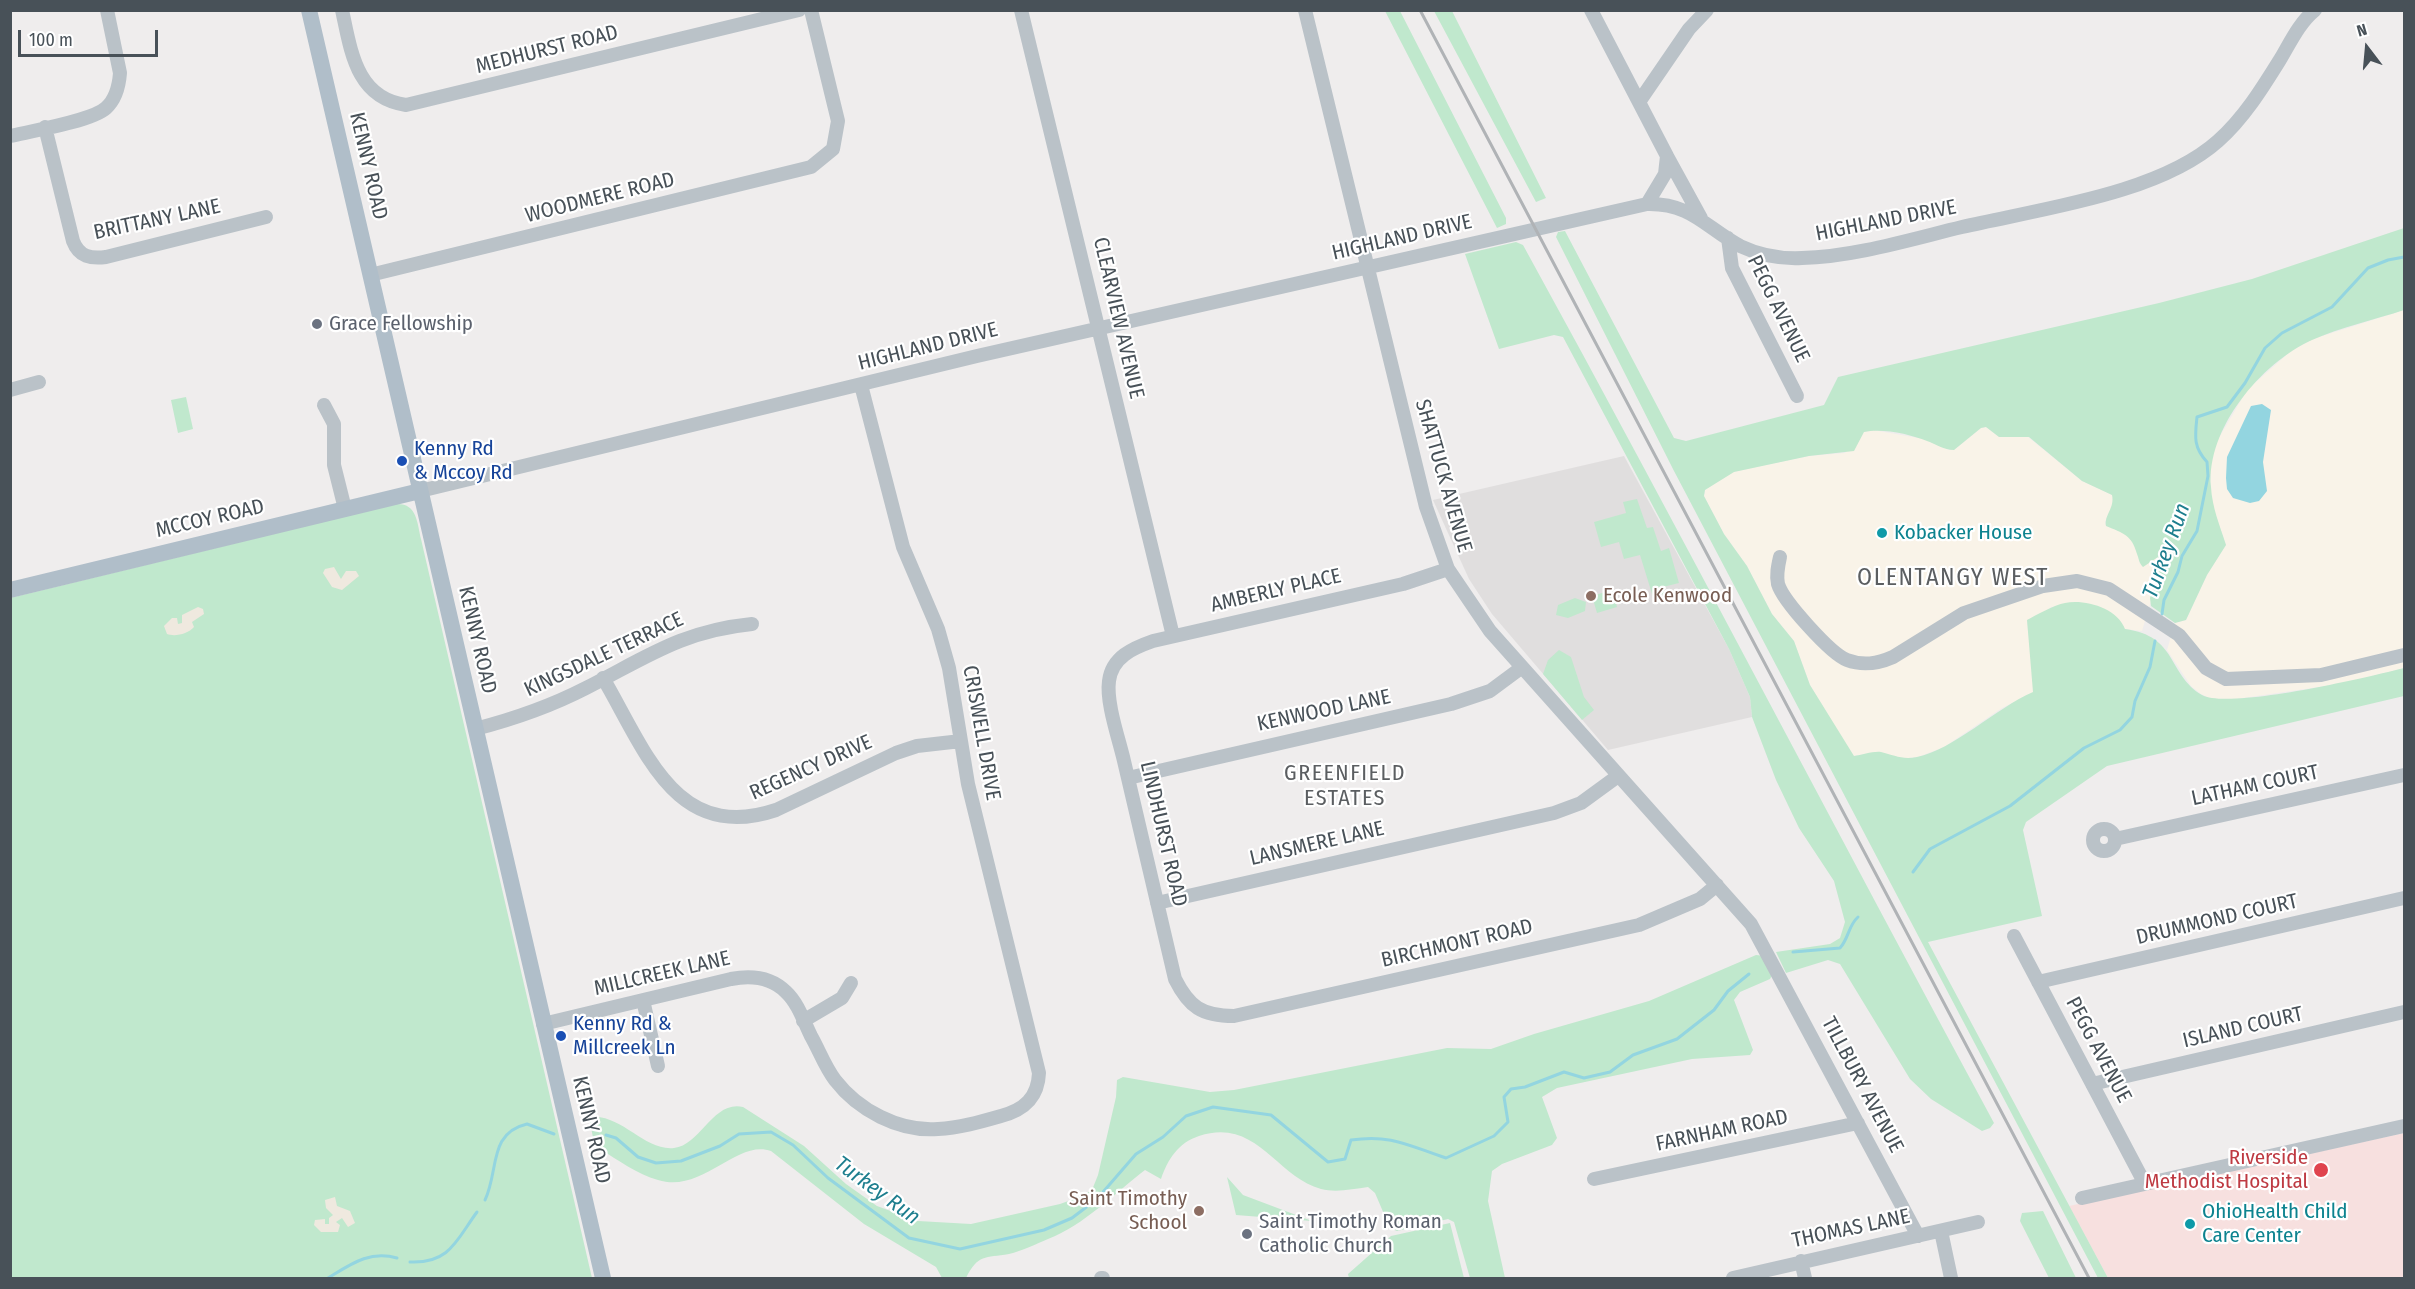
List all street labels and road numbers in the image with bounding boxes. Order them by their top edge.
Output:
street label: MEDHURST ROAD [473,20,621,80]
street label: KENNY ROAD [343,110,393,222]
street label: WOODMERE ROAD [523,167,677,229]
street label: BRITTANY LANE [91,194,223,246]
street label: HIGHLAND DRIVE [1813,195,1959,247]
street label: HIGHLAND DRIVE [1330,210,1474,266]
street label: CLEARVIEW AVENUE [1087,235,1149,401]
street label: PEGG AVENUE [1741,251,1815,367]
street label: HIGHLAND DRIVE [856,317,1000,377]
street label: SHATTUCK AVENUE [1409,397,1477,555]
street label: MCCOY ROAD [153,494,267,544]
street label: AMBERLY PLACE [1208,564,1344,618]
street label: KENNY ROAD [452,584,502,696]
street label: KINGSDALE TERRACE [520,607,688,703]
street label: CRISWELL DRIVE [957,664,1005,802]
street label: KENWOOD LANE [1255,685,1393,737]
street label: REGENCY DRIVE [746,730,876,806]
street label: LINDHURST ROAD [1134,759,1192,909]
street label: LATHAM COURT [2189,760,2321,812]
street label: LANSMERE LANE [1247,816,1387,872]
street label: DRUMMOND COURT [2134,889,2300,951]
street label: BIRCHMONT ROAD [1379,914,1535,974]
street label: MILLCREEK LANE [591,946,733,1002]
street label: PEGG AVENUE [2060,993,2136,1107]
street label: ISLAND COURT [2180,1002,2306,1054]
street label: TILLBURY AVENUE [1816,1013,1908,1157]
street label: KENNY ROAD [566,1074,616,1186]
street label: FARNHAM ROAD [1654,1105,1790,1157]
street label: THOMAS LANE [1790,1204,1912,1254]

